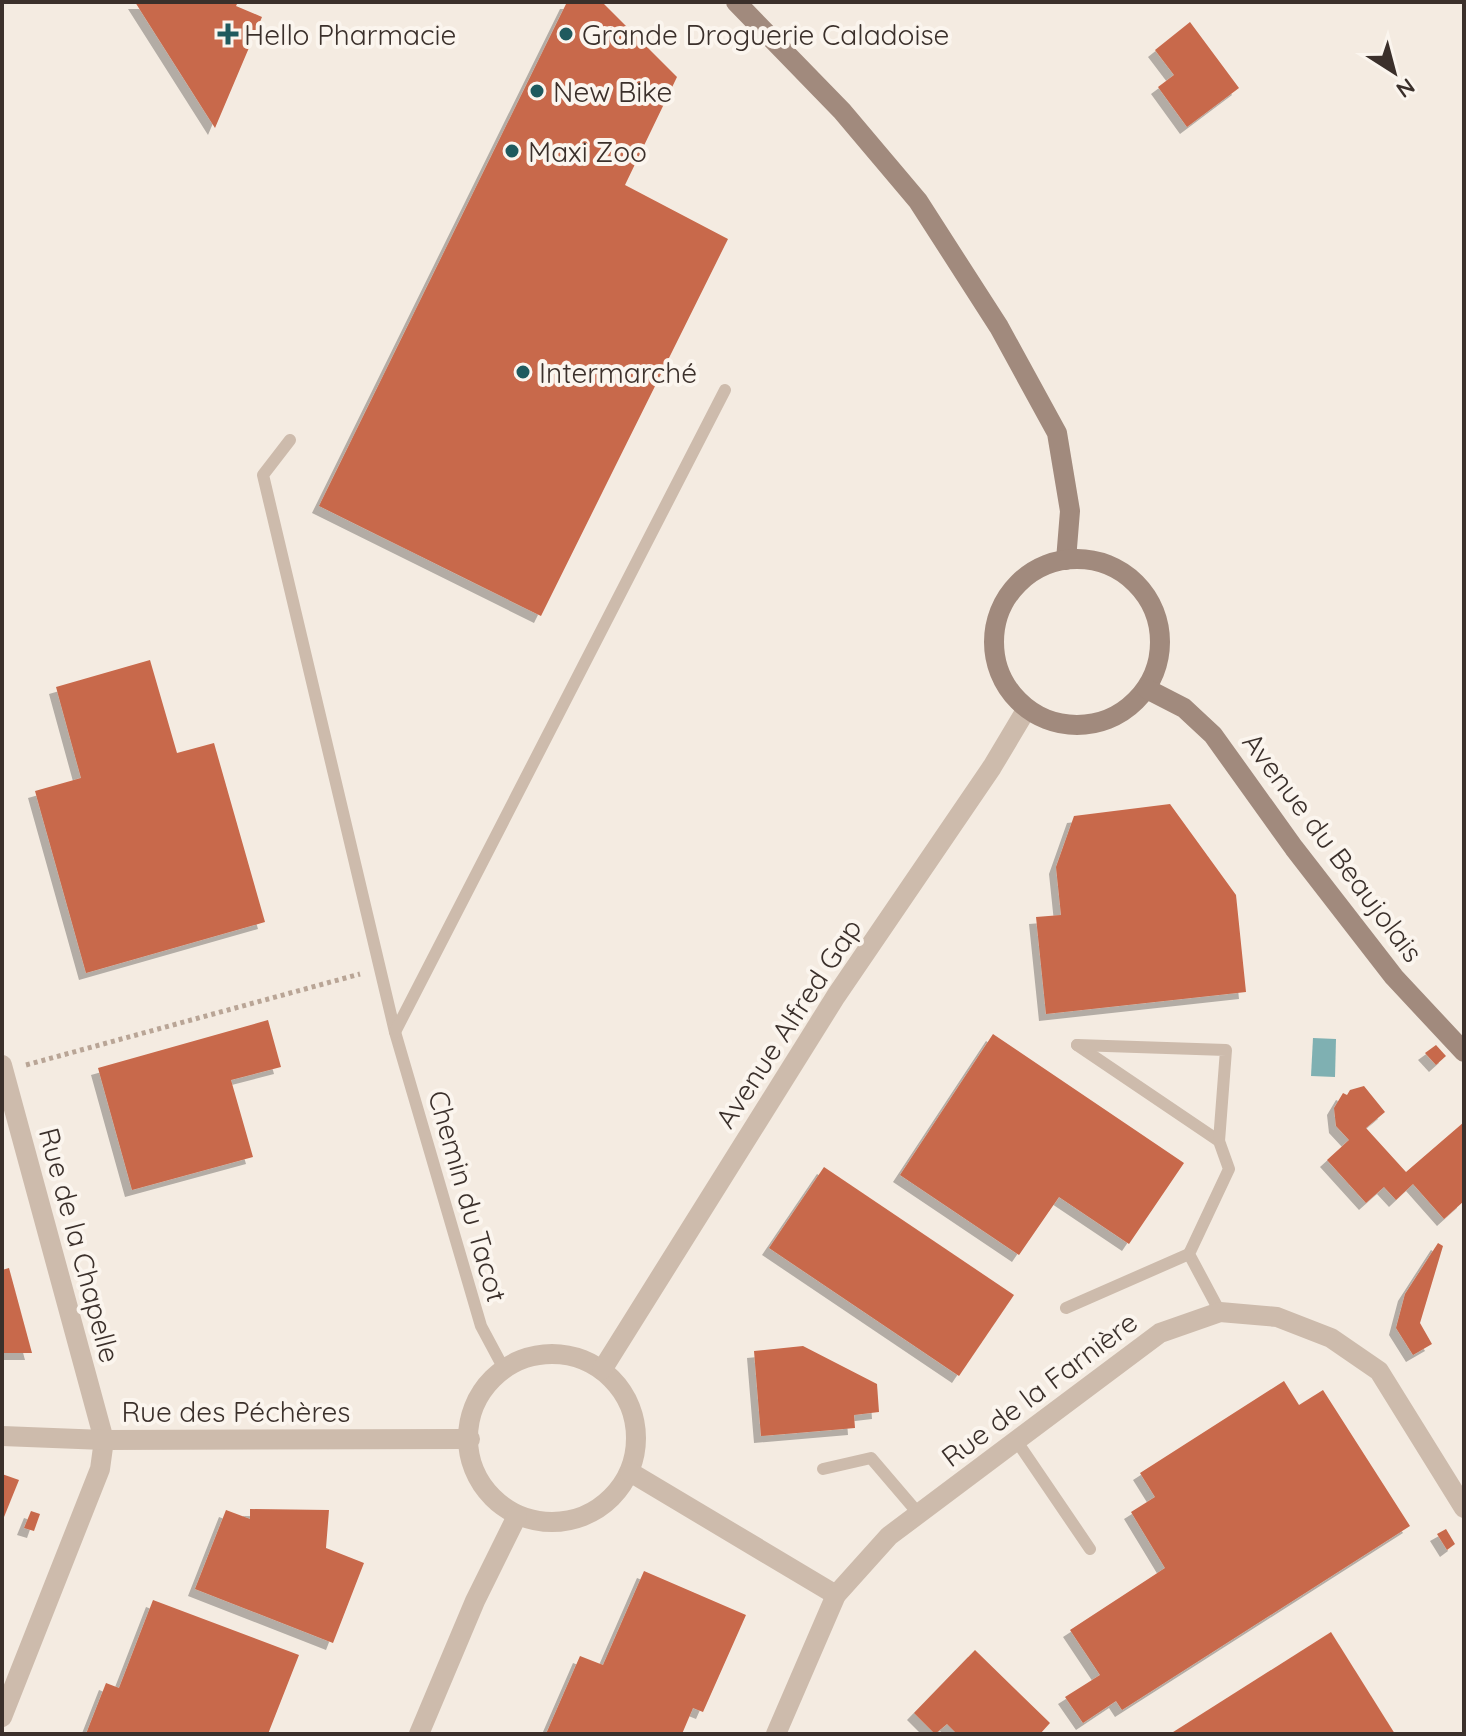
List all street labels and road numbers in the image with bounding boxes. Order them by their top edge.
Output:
street label: Avenue du Beaujolais [1235,725,1431,969]
street label: Avenue Alfred Gap [707,912,869,1134]
street label: Chemin du Tacot [421,1086,515,1306]
street label: Rue de la Chapelle [32,1124,128,1366]
street label: Rue de la Farnière [934,1304,1144,1474]
street label: Rue des Péchères [121,1394,351,1429]

